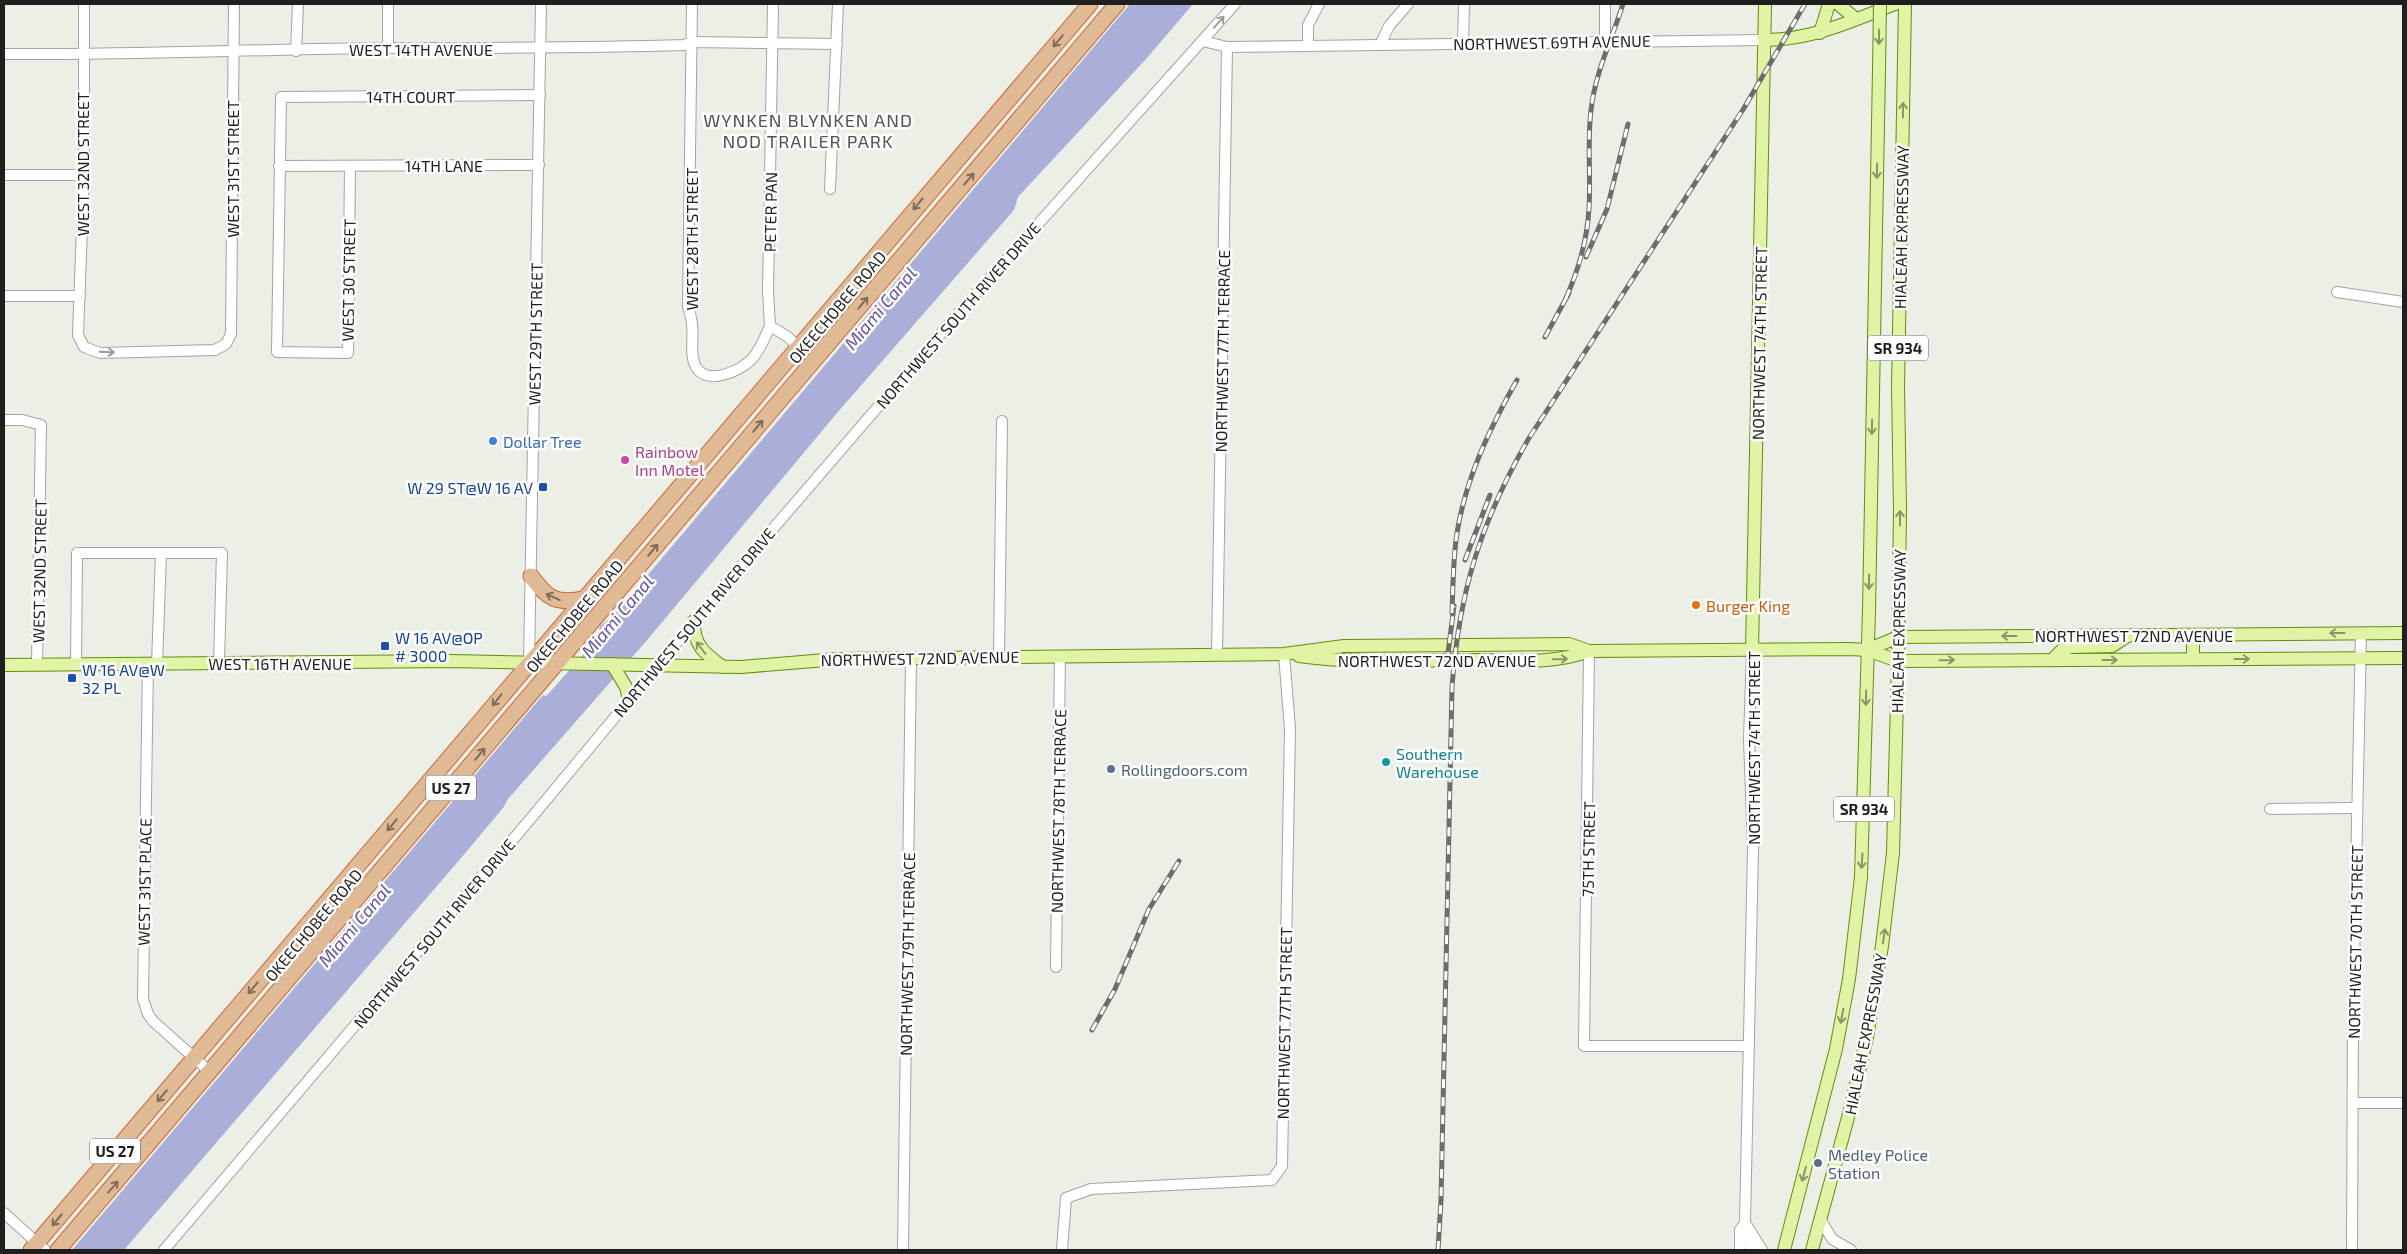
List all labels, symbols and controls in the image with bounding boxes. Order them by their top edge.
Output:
one-way arrow [1213,16,1224,29]
one-way arrow [1875,29,1884,45]
street label: NORTHWEST 69TH AVENUE [1453,31,1651,53]
one-way arrow [1053,34,1064,47]
street label: WEST 14TH AVENUE [349,40,493,59]
street label: 14TH COURT [367,87,455,106]
street label: WEST 32ND STREET [73,92,92,236]
street label: WEST 31ST STREET [223,100,242,238]
one-way arrow [1898,103,1908,119]
district label: WYNKEN BLYNKEN AND NOD TRAILER PARK [703,109,913,152]
street label: HIALEAH EXPRESSWAY [1890,145,1912,309]
street label: 14TH LANE [405,156,483,175]
one-way arrow [1872,162,1882,179]
street label: WEST 28TH STREET [682,167,701,311]
street label: PETER PAN [760,172,780,252]
one-way arrow [963,173,974,186]
one-way arrow [913,198,924,211]
street label: WEST 30 STREET [337,218,359,342]
street label: NORTHWEST SOUTH RIVER DRIVE [872,218,1044,412]
street label: NORTHWEST 74TH STREET [1748,246,1770,440]
street label: OKEECHOBEE ROAD [784,247,890,367]
street label: NORTHWEST 77TH TERRACE [1211,249,1233,453]
water label: Miami Canal [839,262,921,354]
street label: WEST 29TH STREET [524,263,546,405]
one-way arrow [858,296,869,309]
road number: SR 934 [1868,336,1928,360]
one-way arrow [99,348,115,357]
one-way arrow [1867,418,1877,435]
one-way arrow [752,420,764,433]
place label: Dollar Tree [503,432,581,451]
marker: Dollar Tree [487,435,499,447]
place label: Rainbow Inn Motel [635,442,704,479]
marker: Rainbow Inn Motel [619,454,631,466]
place label: W 29 ST@W 16 AV [407,478,533,497]
marker: W 29 ST@W 16 AV [537,481,549,493]
street label: WEST 32ND STREET [28,499,50,643]
one-way arrow [1895,510,1905,526]
street label: NORTHWEST SOUTH RIVER DRIVE [609,524,779,720]
one-way arrow [647,544,658,557]
street label: HIALEAH EXPRESSWAY [1887,549,1909,713]
street label: OKEECHOBEE ROAD [521,556,627,676]
water label: Miami Canal [576,570,658,662]
one-way arrow [1865,574,1874,590]
one-way arrow [546,592,561,602]
place label: Burger King [1706,596,1790,615]
marker: Burger King [1690,599,1702,611]
street label: NORTHWEST 72ND AVENUE [2035,626,2233,645]
place label: W 16 AV@OP # 3000 [395,628,483,665]
one-way arrow [2329,629,2345,638]
one-way arrow [2001,631,2018,641]
marker: W 16 AV@OP # 3000 [379,640,391,652]
one-way arrow [696,641,706,655]
street label: NORTHWEST 72ND AVENUE [821,647,1019,669]
street label: NORTHWEST 72ND AVENUE [1338,651,1536,670]
street label: NORTHWEST 74TH STREET [1744,651,1763,845]
street label: WEST 16TH AVENUE [208,654,352,673]
one-way arrow [1551,654,1567,664]
one-way arrow [2233,654,2249,664]
one-way arrow [2101,655,2117,665]
one-way arrow [1939,656,1955,665]
place label: W 16 AV@W 32 PL [82,660,165,697]
marker: W 16 AV@W 32 PL [66,672,78,684]
one-way arrow [1861,690,1870,706]
one-way arrow [491,694,502,707]
street label: NORTHWEST 78TH TERRACE [1047,709,1069,913]
place label: Southern Warehouse [1396,744,1479,781]
one-way arrow [474,748,485,761]
marker: Southern Warehouse [1380,756,1392,768]
place label: Rollingdoors.com [1121,760,1248,779]
marker: Rollingdoors.com [1105,763,1117,775]
road number: US 27 [426,776,476,800]
road number: SR 934 [1834,796,1894,822]
street label: 75TH STREET [1578,801,1598,897]
street label: WEST 31ST PLACE [133,818,155,946]
one-way arrow [386,818,398,831]
street label: NORTHWEST SOUTH RIVER DRIVE [349,835,519,1031]
street label: NORTHWEST 70TH STREET [2344,845,2366,1039]
street label: NORTHWEST 79TH TERRACE [896,852,918,1056]
one-way arrow [1857,852,1866,868]
street label: OKEECHOBEE ROAD [260,865,366,985]
water label: Miami Canal [313,879,395,971]
street label: NORTHWEST 77TH STREET [1273,927,1295,1119]
one-way arrow [1879,928,1889,944]
street label: HIALEAH EXPRESSWAY [1840,952,1890,1116]
one-way arrow [247,982,259,995]
one-way arrow [1837,1007,1847,1023]
one-way arrow [156,1089,167,1102]
road number: US 27 [90,1138,140,1164]
place label: Medley Police Station [1828,1145,1928,1182]
marker: Medley Police Station [1812,1157,1824,1169]
one-way arrow [1799,1165,1809,1181]
one-way arrow [107,1180,118,1193]
one-way arrow [51,1213,62,1226]

